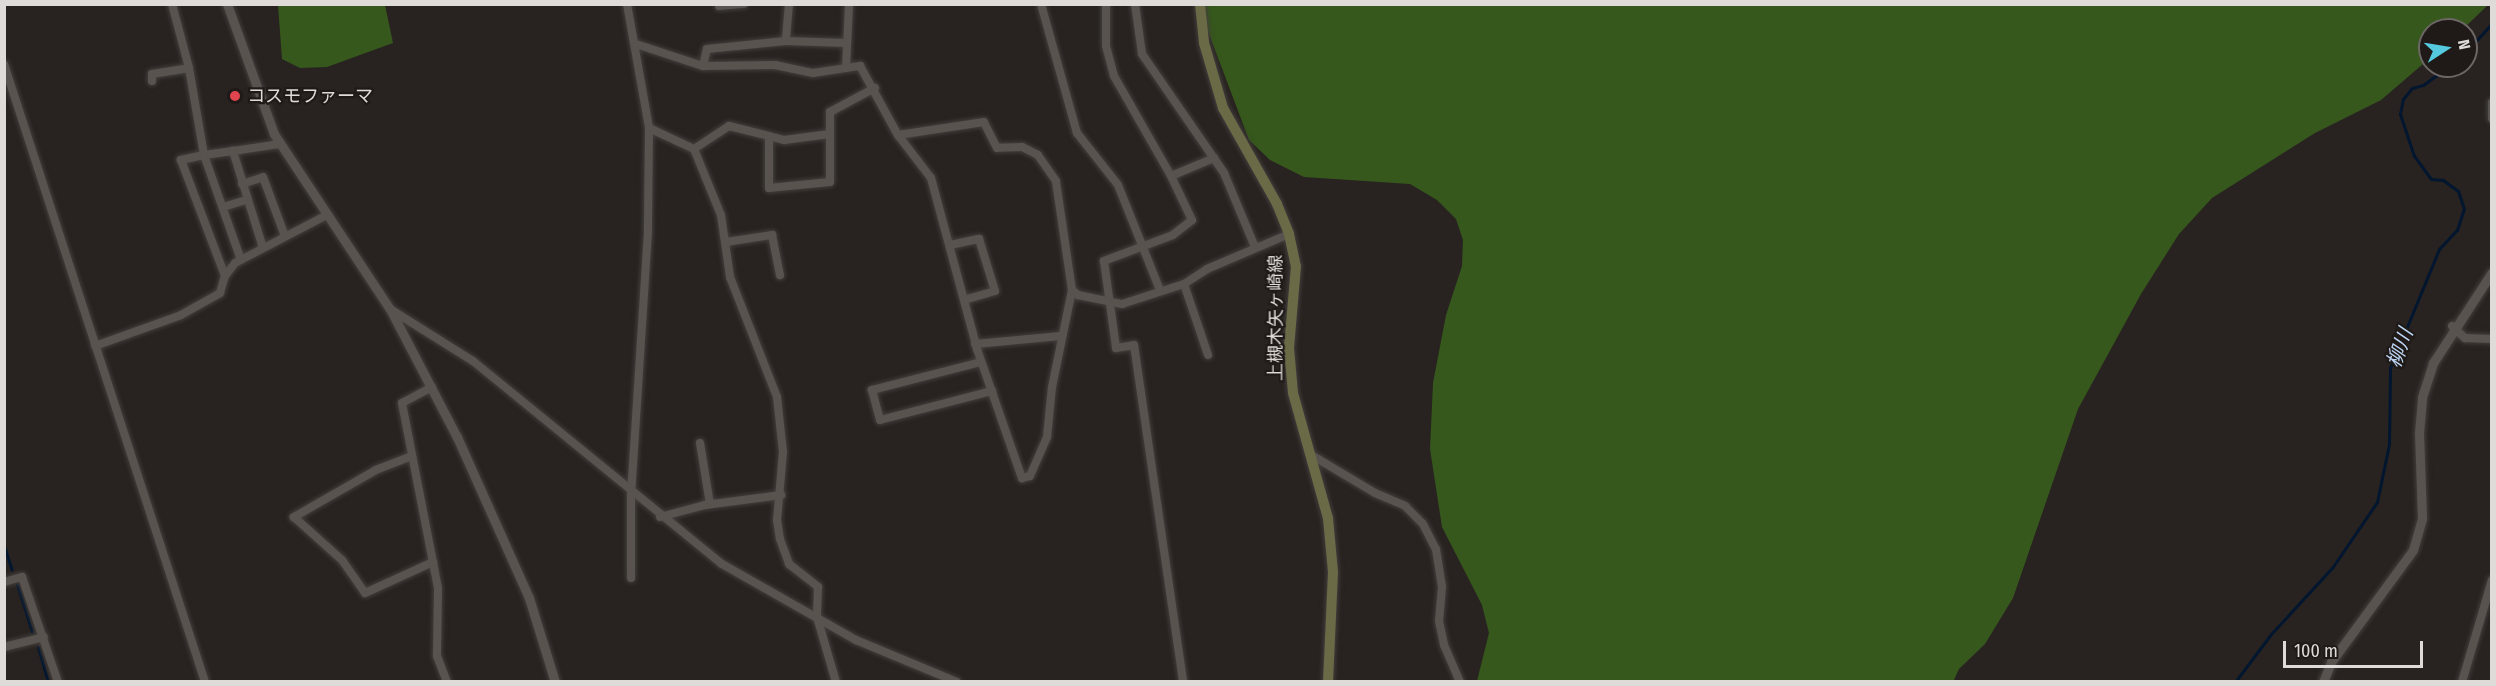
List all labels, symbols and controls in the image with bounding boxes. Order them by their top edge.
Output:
north arrow [2418,18,2478,78]
text: N [2454,38,2474,51]
place label: コスモファーマ [247,85,373,107]
marker: コスモファーマ [228,89,242,103]
street label: 上槻木矢ヶ崎線 [1265,255,1287,381]
water label: 柳川 [2382,325,2418,371]
scale bar [2286,629,2426,667]
text: 100 m [2294,640,2338,662]

